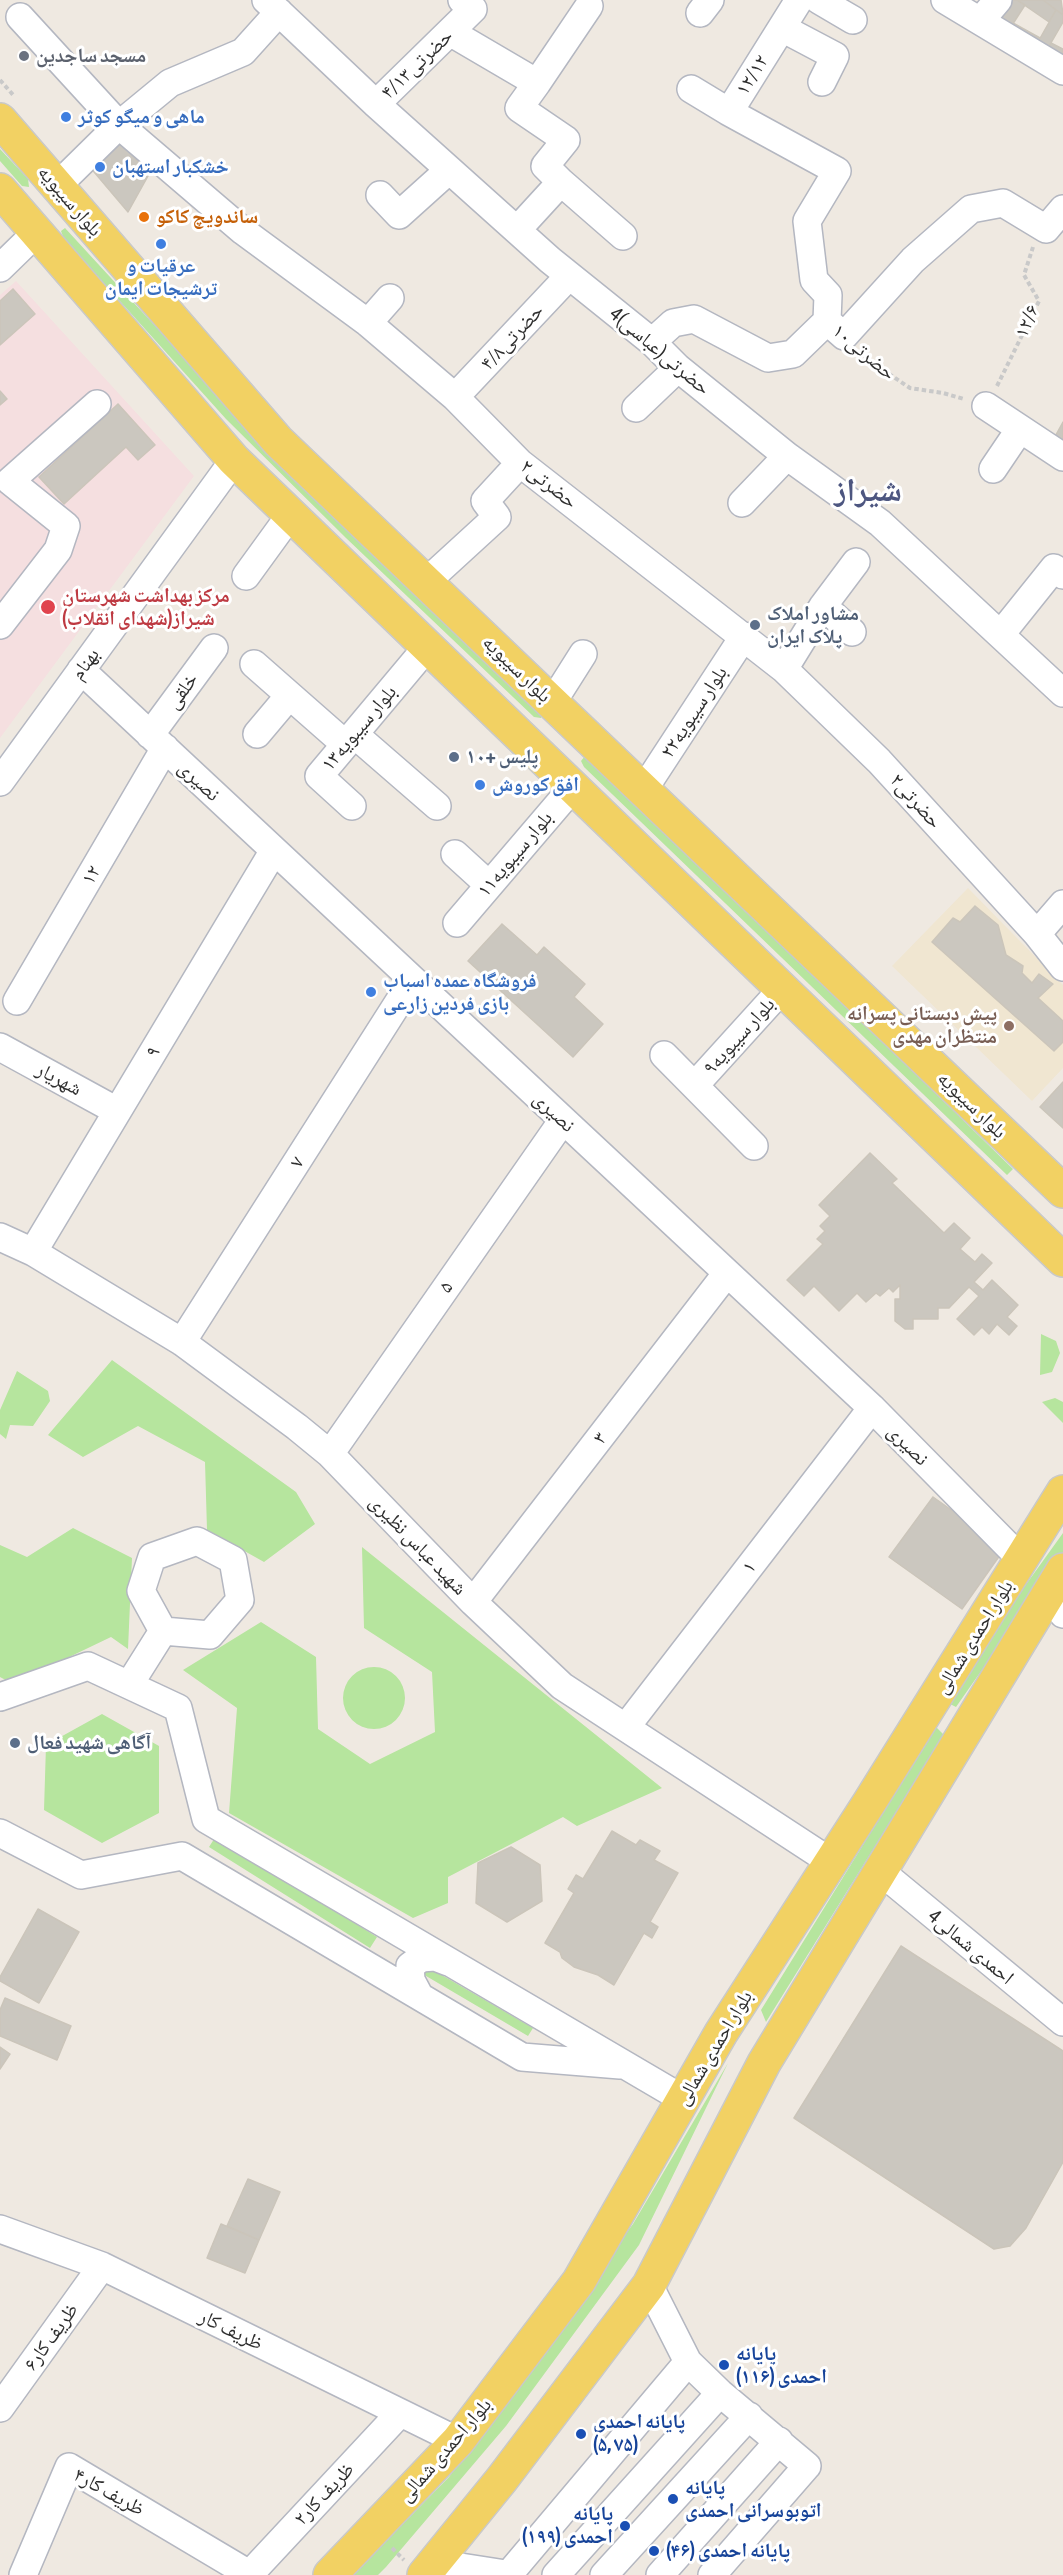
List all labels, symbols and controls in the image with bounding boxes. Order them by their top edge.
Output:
street label: حضرتی۴/۱۳ [376,24,458,104]
place label: مسجد ساجدین [36,44,146,68]
marker: مسجد ساجدین [17,49,31,63]
street label: ۱۲/۱۲ [731,51,773,99]
place label: ماهی و میگو کوثر [78,105,205,129]
marker: ماهی و میگو کوثر [59,110,73,124]
place label: خشکبار استهبان [112,155,229,179]
marker: خشکبار استهبان [93,160,107,174]
street label: بلوار سیبویه [33,161,107,241]
place label: ساندویچ کاکو [156,205,258,229]
marker: ساندویچ کاکو [137,210,151,224]
marker: عرقیات و ترشیجات ایمان [154,237,168,251]
place label: عرقیات و ترشیجات ایمان [105,254,217,301]
street label: حضرتی۴/۸ [475,299,549,375]
street label: ۱۲/۶ [1009,301,1045,341]
street label: 4حضرتی(عباسی) [605,302,715,400]
street label: حضرتی۱۰ [828,319,900,385]
street label: حضرتی۲ [516,454,582,514]
district label: شیراز [834,472,902,510]
place label: مرکز بهداشت شهرستان شیراز(شهدای انقلاب) [62,584,230,631]
marker: مرکز بهداشت شهرستان شیراز(شهدای انقلاب) [39,598,57,616]
place label: مشاور املاک پلاک ایران [767,602,859,649]
marker: مشاور املاک پلاک ایران [748,618,762,632]
street label: بلوار سیبویه [478,630,556,708]
street label: بهنام [65,643,105,685]
street label: بلوار سیبویه۲۲ [656,662,732,762]
street label: خلقی [161,668,203,714]
street label: بلوار سیبویه۱۳ [316,680,402,776]
place label: پلیس +۱۰ [466,745,538,769]
marker: پلیس +۱۰ [447,750,461,764]
street label: نصیری [173,756,225,806]
street label: حضرتی۲ [885,768,947,834]
place label: افق کوروش [492,773,579,797]
marker: افق کوروش [473,778,487,792]
street label: بلوار سیبویه۱۱ [472,806,558,902]
street label: ۱۲ [76,861,106,889]
place label: فروشگاه عمده اسباب بازی فردین زارعی [383,969,537,1016]
marker: فروشگاه عمده اسباب بازی فردین زارعی [364,985,378,999]
street label: بلوار سیبویه۹ [698,993,780,1079]
place label: پیش دبستانی پسرانه منتظران مهدی [847,1002,997,1049]
marker: پیش دبستانی پسرانه منتظران مهدی [1002,1019,1016,1033]
street label: ۹ [140,1042,166,1062]
street label: شهریار [32,1057,86,1101]
street label: بلوار سیبویه [933,1066,1011,1144]
street label: نصیری [528,1087,580,1137]
street label: ۷ [284,1152,310,1172]
street label: ۵ [434,1276,458,1298]
street label: نصیری [882,1419,934,1471]
street label: ۳ [588,1427,612,1449]
street label: شهید عباس نظیری [364,1490,472,1600]
street label: ۱ [737,1556,761,1578]
street label: بلوار احمدی شمالی [929,1576,1019,1698]
place label: آگاهی شهید فعال [27,1731,151,1755]
marker: آگاهی شهید فعال [8,1736,22,1750]
street label: 4احمدی شمالی [923,1904,1019,1990]
street label: بلوار احمدی شمالی [670,1986,758,2110]
street label: ظریف کار۶ [19,2299,83,2375]
street label: ظریف کار [195,2304,267,2356]
place label: پایانه احمدی (۱۱۶) [736,2342,827,2389]
marker: پایانه احمدی (۱۱۶) [717,2358,731,2372]
street label: بلوار احمدی شمالی [393,2393,497,2507]
place label: پایانه احمدی (۵, ۷۵) [593,2410,685,2457]
marker: پایانه احمدی (۵, ۷۵) [574,2427,588,2441]
street label: ۲ظریف کار [289,2458,359,2530]
street label: ظریف کار۴ [69,2463,149,2521]
place label: پایانه اتوبوسرانی احمدی [685,2476,822,2523]
marker: پایانه اتوبوسرانی احمدی [666,2492,680,2506]
place label: پایانه احمدی (۱۹۹) [522,2502,613,2549]
marker: پایانه احمدی (۱۹۹) [618,2519,632,2533]
place label: پایانه احمدی (۴۶) [666,2539,790,2563]
marker: پایانه احمدی (۴۶) [647,2544,661,2558]

